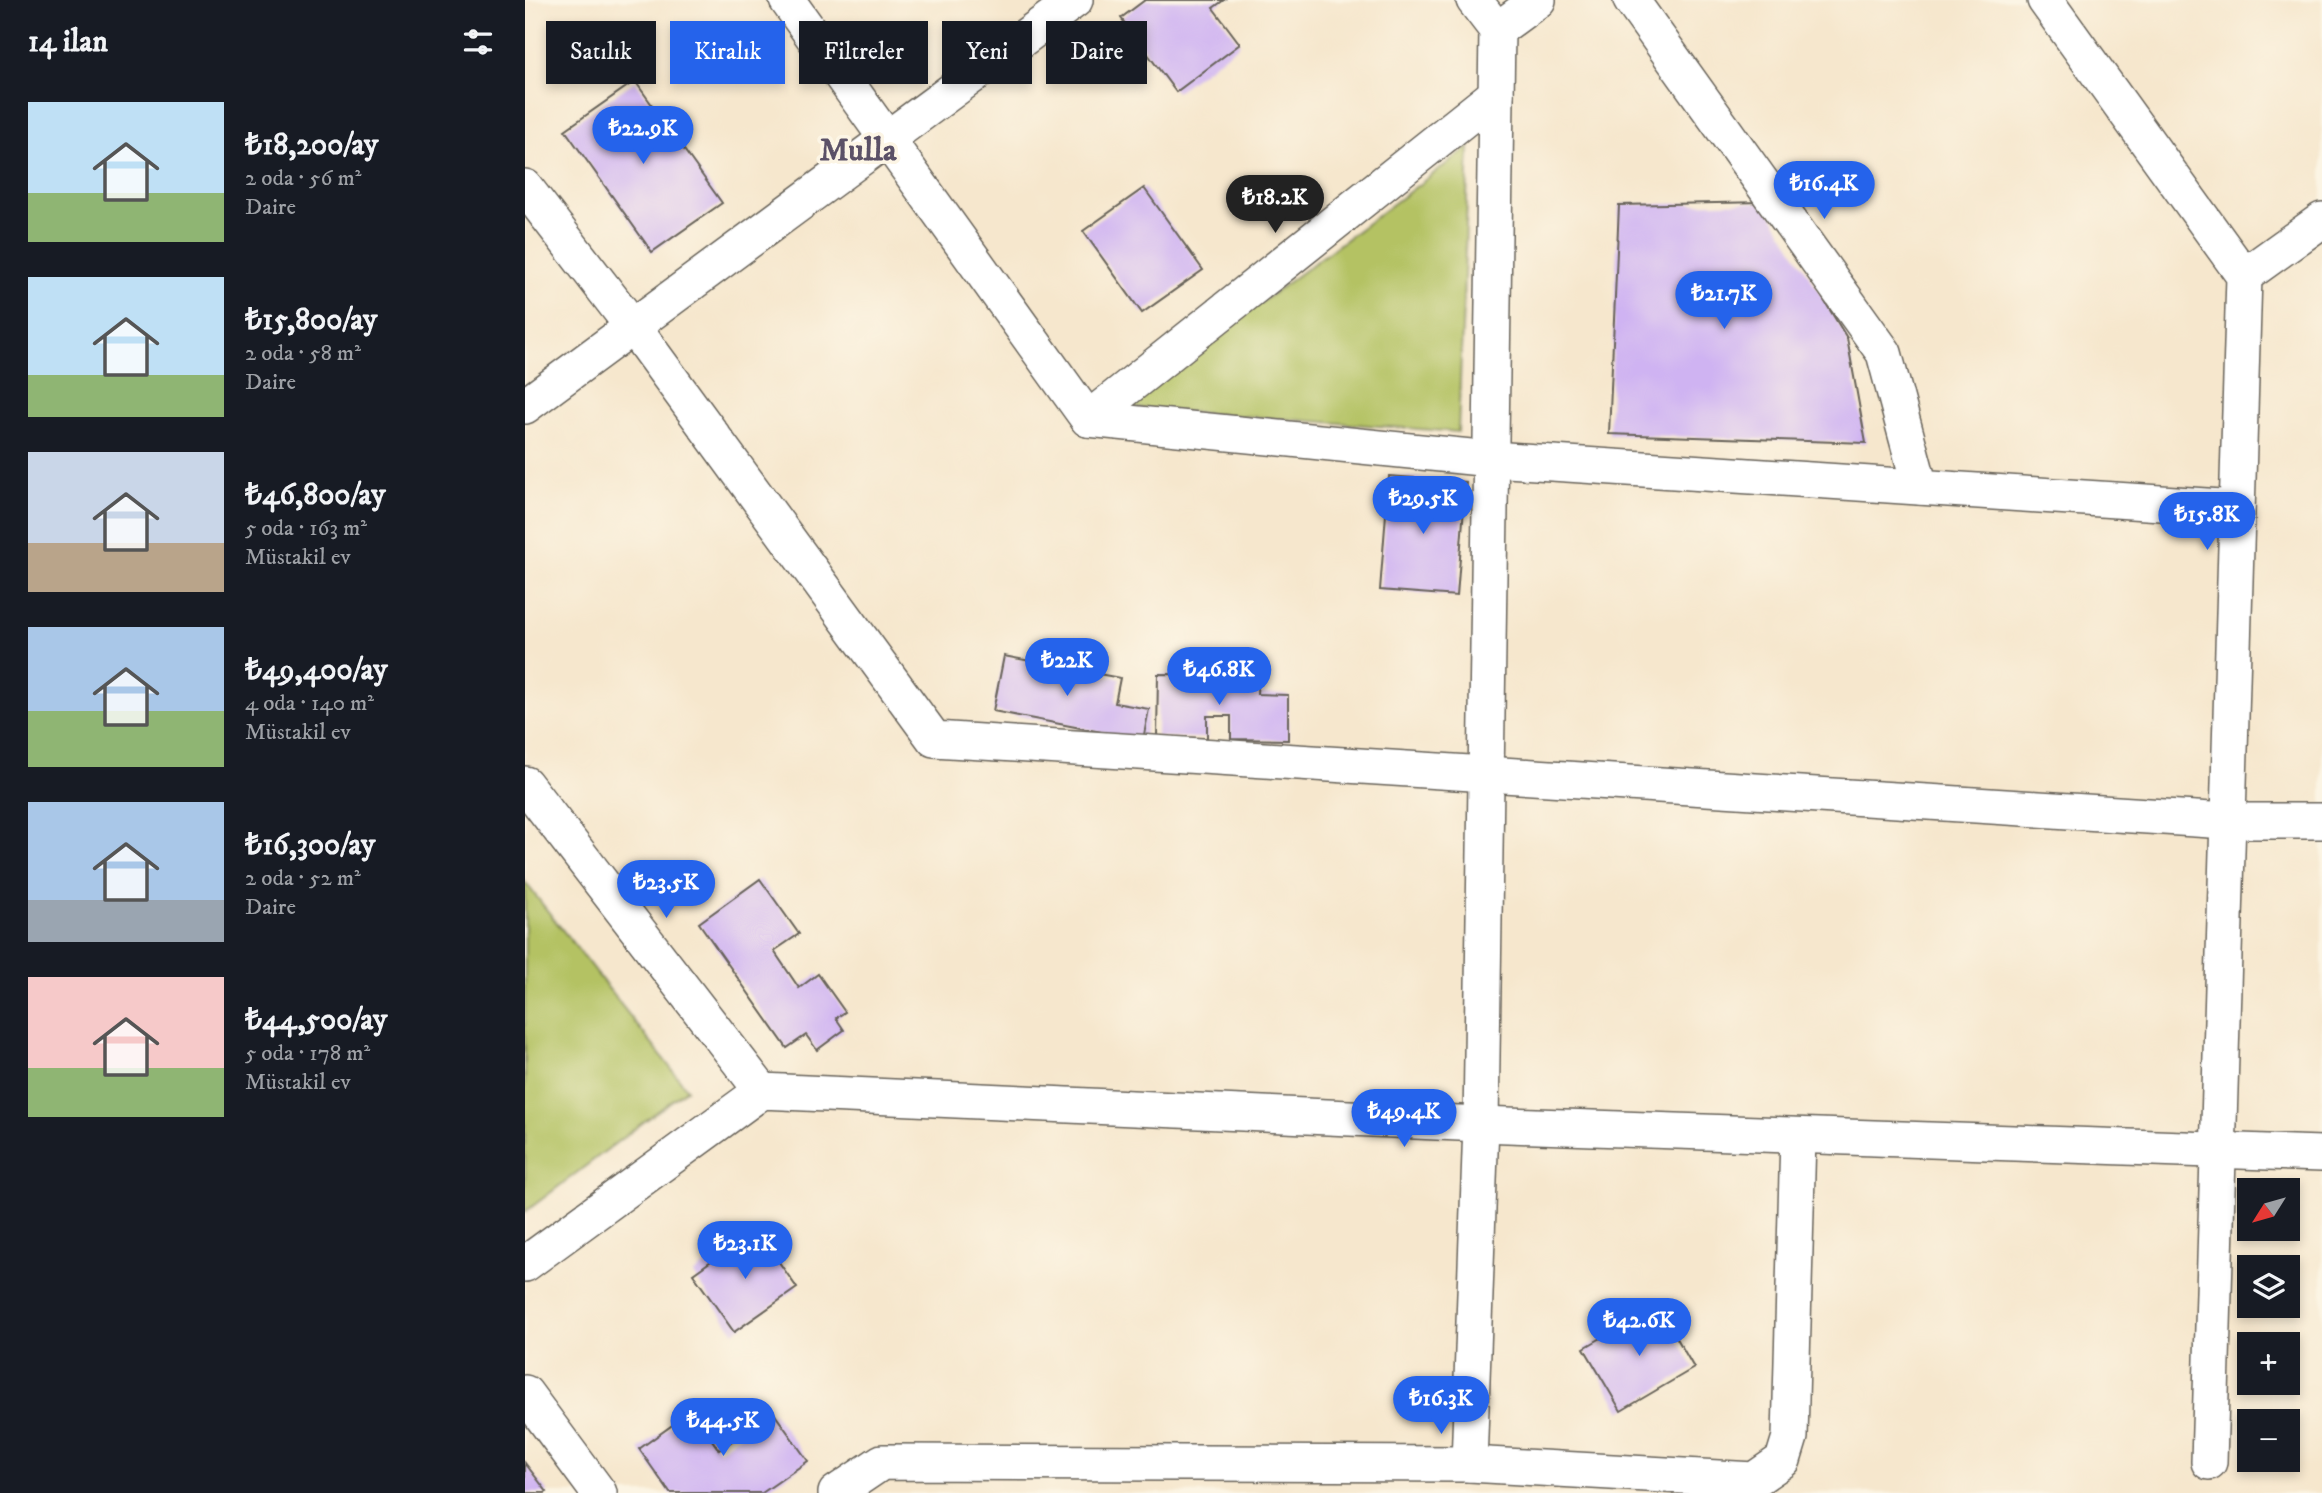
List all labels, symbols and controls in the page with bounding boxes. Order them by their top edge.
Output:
chip: Satılık [546,21,656,84]
chip: Kiralık [670,21,785,84]
chip: Filtreler [799,21,928,84]
chip: Yeni [942,21,1032,84]
chip: Daire [1046,21,1147,84]
icon: filters [459,23,497,61]
text: 14 ilan [28,24,108,61]
pin: ₺22.9K [586,106,700,166]
text: ₺22.9K [608,114,678,143]
text: ₺18,200/ay [245,127,378,164]
icon: home [84,130,168,214]
district label: Mulla [819,131,897,171]
pin: ₺16.4K [1767,162,1881,221]
text: 2 oda · 56 m² [245,164,361,193]
text: ₺16.4K [1790,169,1858,198]
pin: ₺18.2K [1218,176,1332,235]
text: ₺18.2K [1242,183,1308,212]
text: Daire [245,193,296,222]
pin: ₺21.7K [1667,272,1781,331]
text: ₺21.7K [1691,279,1757,308]
text: ₺15,800/ay [245,302,377,339]
icon: home [84,305,168,389]
text: 2 oda · 58 m² [245,339,361,368]
text: Daire [245,368,296,397]
pin: ₺29.5K [1366,476,1480,536]
text: ₺46,800/ay [245,477,385,514]
icon: home [84,480,168,564]
text: ₺29.5K [1389,484,1457,513]
pin: ₺15.8K [2150,492,2264,552]
text: ₺15.8K [2174,500,2240,529]
text: 5 oda · 163 m² [245,514,367,543]
text: Müstakil ev [245,543,351,572]
pin: ₺22K [1026,638,1108,698]
text: ₺22K [1041,646,1093,675]
pin: ₺46.8K [1162,648,1276,707]
text: ₺49,400/ay [245,652,388,689]
icon: home [84,655,168,739]
text: ₺46.8K [1183,655,1255,684]
text: 4 oda · 140 m² [245,689,374,718]
text: Müstakil ev [245,718,351,747]
text: ₺16,300/ay [245,827,375,864]
icon: home [84,830,168,914]
pin: ₺23.5K [609,860,723,920]
text: 2 oda · 52 m² [245,864,361,893]
text: ₺23.5K [633,868,699,897]
text: Daire [245,893,296,922]
text: ₺44,500/ay [245,1002,387,1039]
icon: home [84,1005,168,1089]
text: 5 oda · 178 m² [245,1039,370,1068]
text: Müstakil ev [245,1068,351,1097]
pin: ₺49.4K [1347,1090,1461,1149]
text: ₺49.4K [1368,1097,1440,1126]
north arrow [2237,1178,2299,1241]
map controls [2237,1178,2300,1472]
pin: ₺23.1K [688,1222,802,1281]
text: ₺23.1K [713,1229,777,1258]
button: layers [2237,1255,2300,1318]
pin: ₺42.6K [1582,1298,1696,1358]
text: ₺42.6K [1603,1306,1675,1335]
button: + [2237,1332,2300,1395]
pin: ₺16.3K [1384,1376,1498,1436]
text: ₺16.3K [1409,1384,1473,1413]
pin: ₺44.5K [666,1398,780,1458]
text: ₺44.5K [687,1406,759,1435]
button: − [2237,1409,2300,1472]

